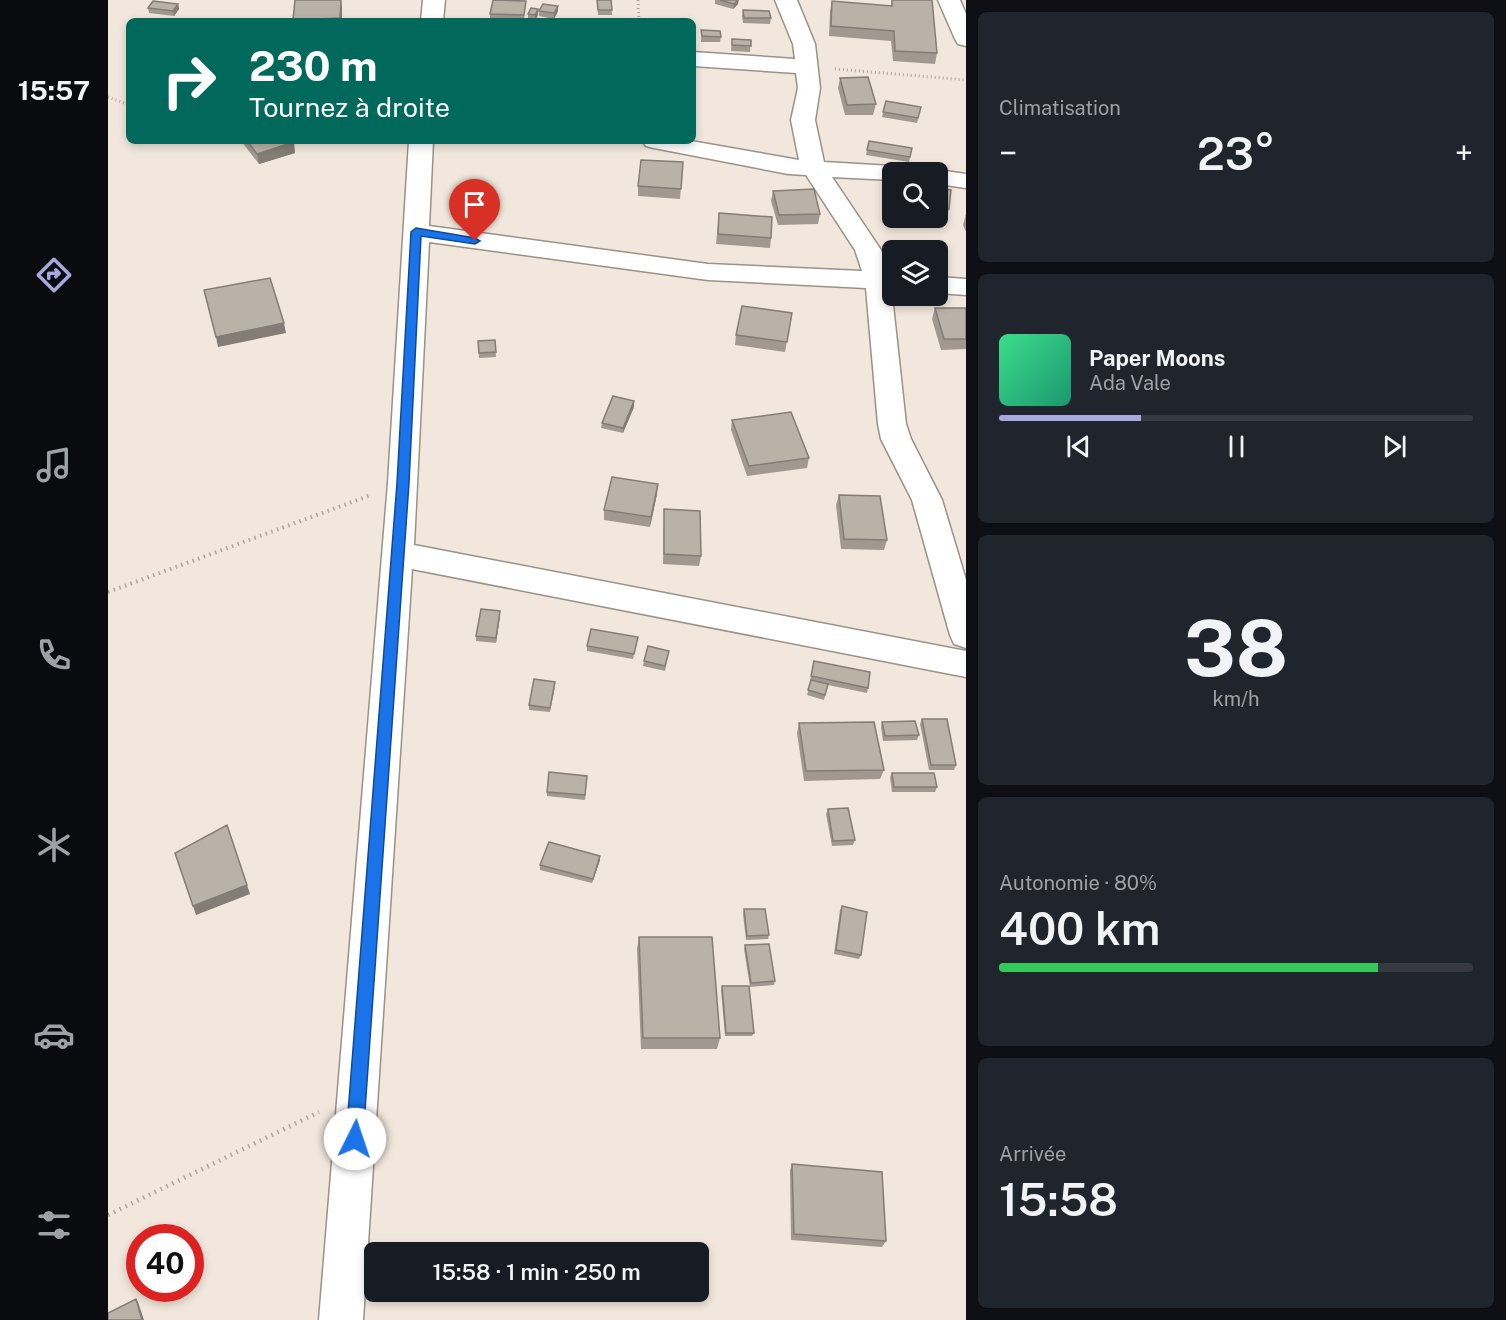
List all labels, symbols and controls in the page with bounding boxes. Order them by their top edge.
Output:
text: 230 m [249,41,378,90]
icon: right [150,42,228,120]
text: 15:57 [18,74,90,106]
text: Tournez à droite [249,91,450,123]
text: Climatisation [999,96,1121,120]
text: 23° [1197,127,1275,180]
text: − [999,134,1017,172]
text: + [1455,134,1473,172]
map controls [882,162,948,306]
button: search [882,162,948,228]
pin [449,179,500,241]
icon: arrive [458,188,491,221]
button: layers [882,240,948,306]
icon: directions [33,254,75,296]
text: Paper Moons [1089,345,1225,371]
text: Ada Vale [1089,371,1171,395]
icon: previous [1062,430,1095,463]
icon: pause [1220,430,1253,463]
icon: next [1378,430,1411,463]
icon: music [33,444,75,486]
text: 38 [1184,602,1288,694]
icon: phone [33,634,75,676]
text: km/h [1212,687,1260,711]
icon: climate [33,824,75,866]
text: Autonomie · 80% [999,871,1157,895]
text: 400 km [999,902,1160,955]
icon: car [33,1014,75,1056]
position arrow [323,1107,387,1171]
text: Arrivée [999,1142,1066,1166]
text: 15:58 [999,1173,1118,1226]
icon: filters [33,1204,75,1246]
speed limit sign: 40 [126,1224,204,1302]
text: 15:58 · 1 min · 250 m [432,1259,641,1285]

